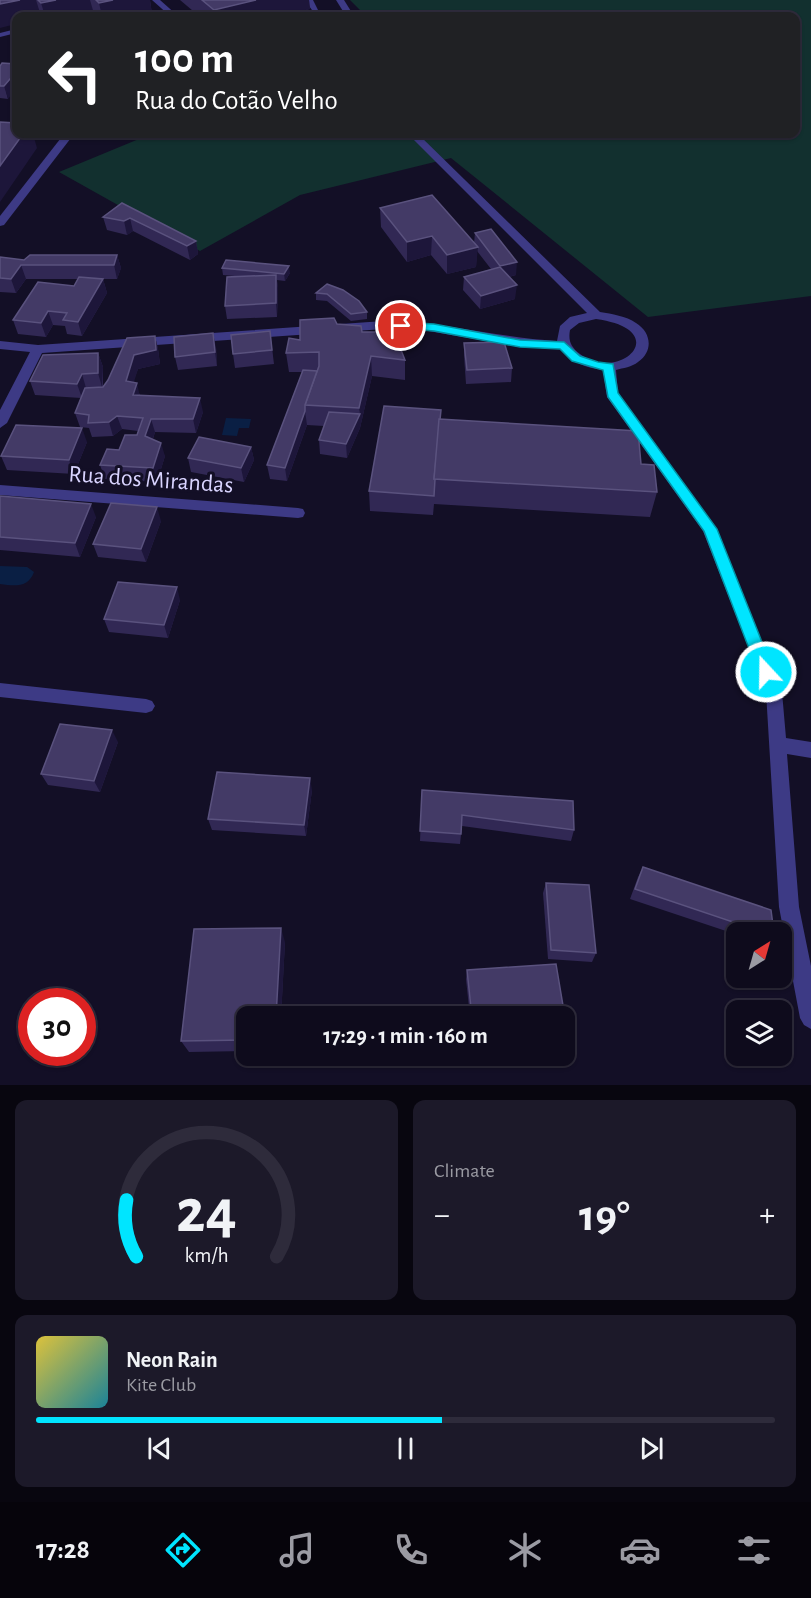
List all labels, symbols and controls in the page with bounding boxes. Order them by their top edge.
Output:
icon: left [36,36,114,114]
text: 100 m [135,38,234,80]
text: Rua do Cotão Velho [135,87,338,114]
pin [375,300,426,351]
icon: arrive [384,309,417,342]
street label: Rua dos Mirandas [68,462,234,498]
position arrow [734,640,798,704]
north arrow [726,922,792,988]
map controls [726,922,792,1066]
speed limit sign: 30 [18,988,96,1066]
button: layers [726,1000,792,1066]
text: 17:29 · 1 min · 160 m [323,1025,488,1047]
text: Climate [434,1161,495,1181]
text: 24 [176,1181,237,1243]
text: 19° [579,1194,630,1239]
text: − [434,1199,450,1232]
text: + [759,1199,775,1232]
text: km/h [184,1245,229,1266]
text: Neon Rain [126,1349,218,1371]
text: Kite Club [126,1375,196,1395]
icon: previous [143,1432,176,1465]
icon: pause [389,1432,422,1465]
icon: next [635,1432,668,1465]
icon: directions [162,1529,204,1571]
icon: music [276,1529,318,1571]
icon: phone [390,1529,432,1571]
icon: climate [504,1529,546,1571]
icon: car [619,1529,661,1571]
icon: filters [733,1529,775,1571]
text: 17:28 [36,1536,90,1563]

